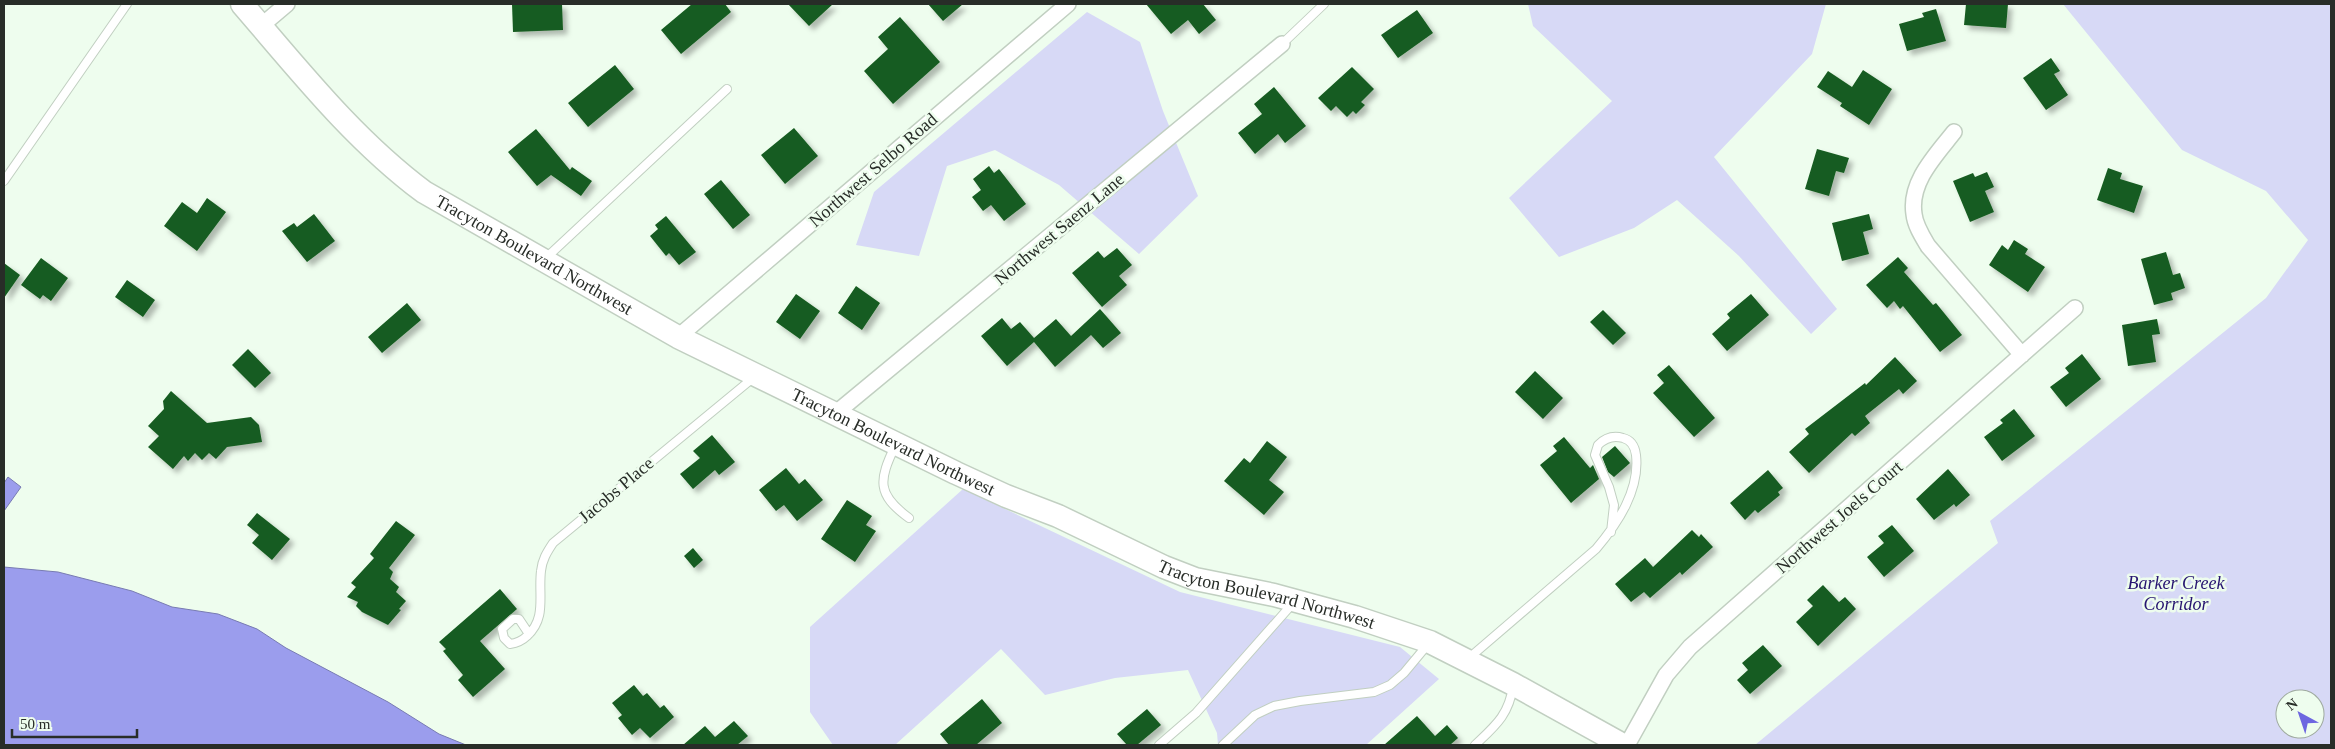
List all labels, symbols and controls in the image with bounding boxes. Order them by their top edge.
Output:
street label: Northwest Selbo Road [805,109,941,231]
street label: Northwest Saenz Lane [990,169,1128,289]
street label: Tracyton Boulevard Northwest [432,191,636,319]
street label: Tracyton Boulevard Northwest [788,384,998,499]
street label: Jacobs Place [575,453,657,527]
street label: Northwest Joels Court [1772,457,1906,577]
street label: Tracyton Boulevard Northwest [1155,556,1377,633]
park label: Barker Creek Corridor [2128,573,2225,614]
north arrow [2275,689,2325,739]
text: N [2283,695,2301,713]
scale bar [12,706,138,738]
text: 50 m [20,716,51,732]

